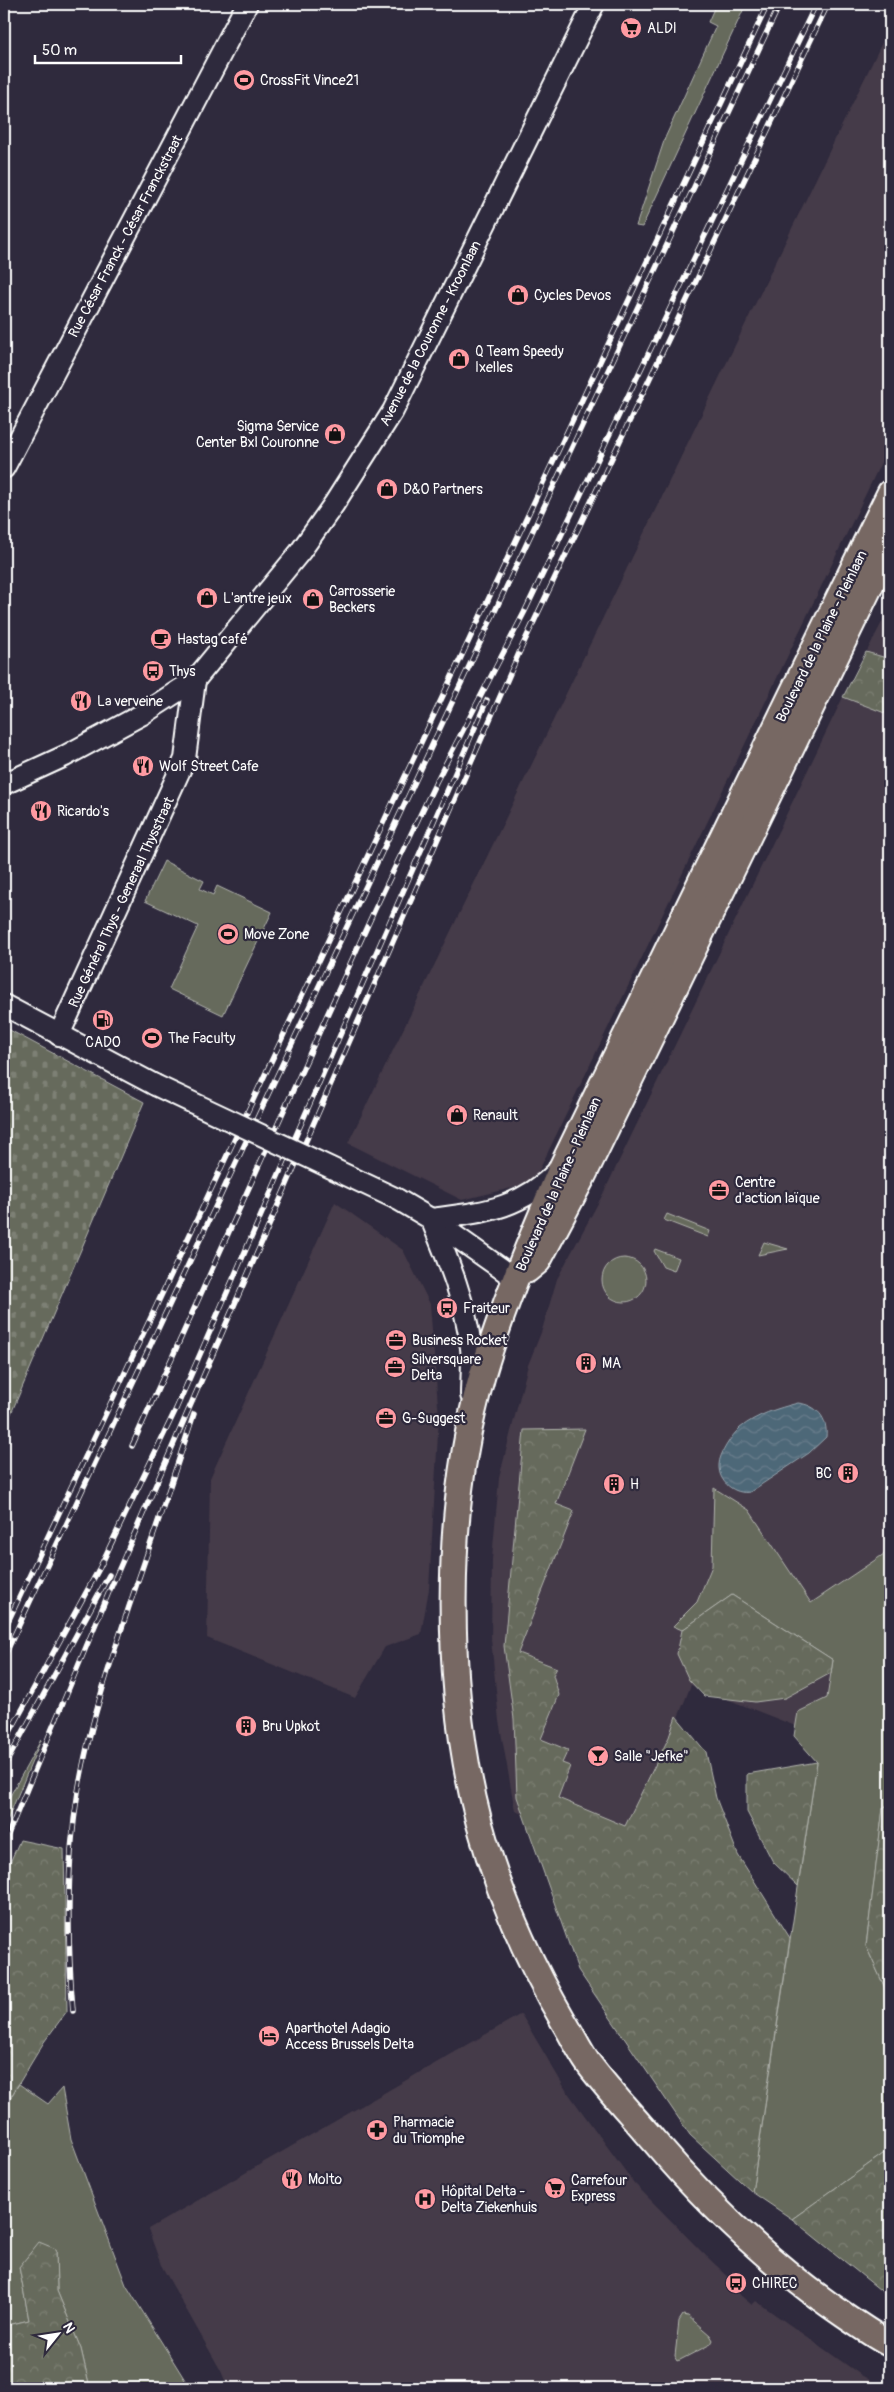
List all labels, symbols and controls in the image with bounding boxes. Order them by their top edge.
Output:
supermarket icon: ALDI [619,16,643,40]
place label: ALDI [647,20,677,37]
scale bar [35,32,181,64]
text: 50 m [42,41,77,60]
sports icon: CrossFit Vince21 [232,68,256,92]
place label: CrossFit Vince21 [260,72,359,89]
street label: Rue César Franck - César Franckstraat [65,132,186,340]
street label: Avenue de la Couronne - Kroonlaan [376,238,485,429]
shop icon: Cycles Devos [506,283,530,307]
place label: Cycles Devos [534,287,612,304]
place label: Q Team Speedy Ixelles [475,343,564,376]
shop icon: Q Team Speedy Ixelles [447,347,471,371]
place label: Sigma Service Center Bxl Couronne [196,418,319,451]
shop icon: Sigma Service Center Bxl Couronne [323,422,347,446]
shop icon: D&O Partners [375,477,399,501]
place label: D&O Partners [403,481,484,498]
street label: Boulevard de la Plaine - Pleinlaan [772,548,871,725]
place label: Carrosserie Beckers [329,583,395,616]
shop icon: L'antre jeux [195,586,219,610]
shop icon: Carrosserie Beckers [301,587,325,611]
place label: L'antre jeux [223,590,292,607]
cafe icon: Hastag café [149,627,173,651]
place label: Hastag café [177,631,248,648]
bus stop icon: Thys [141,659,165,683]
place label: Thys [169,663,196,680]
restaurant icon: La verveine [69,689,93,713]
place label: La verveine [97,693,163,710]
restaurant icon: Wolf Street Cafe [131,754,155,778]
place label: Wolf Street Cafe [159,758,259,775]
street label: Rue Général Thys - Generaal Thysstraat [65,794,178,1010]
restaurant icon: Ricardo's [29,799,53,823]
place label: Ricardo's [57,803,110,820]
sports icon: Move Zone [216,922,240,946]
place label: Move Zone [244,926,309,943]
fuel station icon: CADO [91,1008,115,1032]
sports icon: The Faculty [140,1026,164,1050]
place label: The Faculty [168,1030,236,1047]
place label: CADO [85,1034,121,1051]
street label: Boulevard de la Plaine - Pleinlaan [512,1094,605,1274]
shop icon: Renault [445,1103,469,1127]
place label: Renault [473,1107,518,1124]
place label: Centre d'action laïque [735,1174,820,1207]
office icon: Centre d'action laïque [707,1178,731,1202]
bus stop icon: Fraiteur [435,1296,459,1320]
place label: Fraiteur [463,1300,510,1317]
office icon: Business Rocket [384,1328,408,1352]
place label: Business Rocket [412,1332,507,1349]
place label: Silversquare Delta [411,1351,481,1384]
building icon: MA [574,1351,598,1375]
office icon: Silversquare Delta [383,1355,407,1379]
place label: MA [602,1355,621,1372]
office icon: G-Suggest [374,1406,398,1430]
place label: G-Suggest [402,1410,466,1427]
building icon: BC [836,1461,860,1485]
place label: BC [815,1465,832,1482]
building icon: H [602,1472,626,1496]
place label: H [630,1476,639,1493]
building icon: Bru Upkot [234,1714,258,1738]
place label: Bru Upkot [262,1718,320,1735]
bar icon: Salle "Jefke" [586,1744,610,1768]
place label: Salle "Jefke" [614,1748,689,1765]
place label: Aparthotel Adagio Access Brussels Delta [285,2020,414,2053]
hotel icon: Aparthotel Adagio Access Brussels Delta [257,2024,281,2048]
place label: Pharmacie du Triomphe [393,2114,464,2147]
pharmacy icon: Pharmacie du Triomphe [365,2118,389,2142]
restaurant icon: Molto [280,2167,304,2191]
place label: Molto [308,2171,343,2188]
place label: Carrefour Express [571,2172,627,2205]
supermarket icon: Carrefour Express [543,2176,567,2200]
place label: Hôpital Delta - Delta Ziekenhuis [441,2183,538,2216]
hospital icon: Hôpital Delta - Delta Ziekenhuis [413,2187,437,2211]
bus stop icon: CHIREC [724,2271,748,2295]
place label: CHIREC [752,2275,798,2292]
north arrow [32,2310,82,2360]
text: N [59,2319,79,2336]

